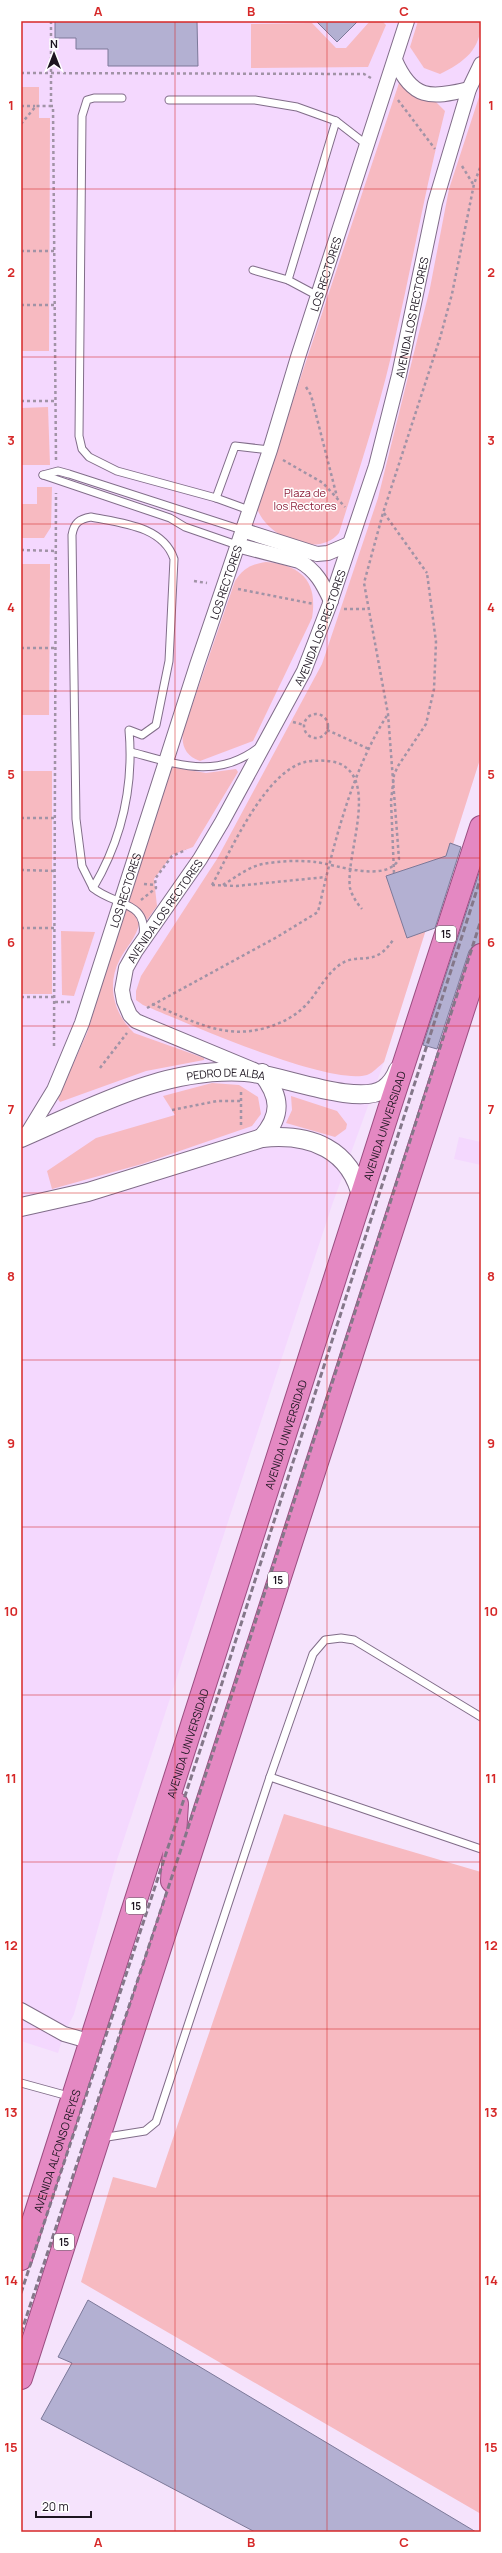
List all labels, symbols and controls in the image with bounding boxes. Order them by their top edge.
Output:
text: A [94,2,103,20]
text: B [247,2,255,20]
text: C [399,2,409,20]
north arrow [34,34,74,74]
text: N [50,36,58,51]
text: 1 [8,96,14,114]
text: 1 [488,96,494,114]
street label: LOS RECTORES [306,235,344,313]
street label: AVENIDA LOS RECTORES [391,255,431,379]
text: 2 [7,263,15,281]
text: 2 [487,263,495,281]
text: 3 [7,431,15,449]
text: 3 [487,431,495,449]
park label: Plaza de los Rectores [273,485,337,513]
street label: LOS RECTORES [206,543,245,621]
street label: AVENIDA LOS RECTORES [290,567,348,688]
text: 4 [7,598,15,616]
text: 4 [487,598,495,616]
text: 5 [7,765,15,783]
text: 5 [487,765,495,783]
street label: LOS RECTORES [106,851,144,929]
street label: AVENIDA LOS RECTORES [123,856,205,965]
road number: 15 [436,926,456,942]
text: 6 [7,933,15,951]
text: 6 [487,933,495,951]
street label: PEDRO DE ALBA [185,1064,267,1083]
street label: AVENIDA UNIVERSIDAD [359,1069,408,1182]
text: 7 [8,1100,15,1118]
text: 7 [488,1100,495,1118]
text: 8 [7,1267,15,1285]
text: 8 [487,1267,495,1285]
street label: AVENIDA UNIVERSIDAD [261,1378,310,1491]
text: 9 [7,1434,15,1452]
text: 9 [487,1434,495,1452]
road number: 15 [268,1572,288,1588]
text: 10 [4,1602,18,1620]
text: 10 [484,1602,498,1620]
street label: AVENIDA UNIVERSIDAD [162,1686,211,1800]
text: 11 [5,1769,17,1787]
text: 11 [485,1769,497,1787]
road number: 15 [126,1898,146,1914]
text: 12 [4,1936,18,1954]
text: 12 [484,1936,498,1954]
street label: AVENIDA ALFONSO REYES [29,2087,83,2214]
text: 13 [4,2103,18,2121]
text: 13 [484,2103,498,2121]
road number: 15 [54,2234,74,2250]
text: 14 [4,2271,18,2289]
text: 14 [484,2271,498,2289]
text: 15 [4,2438,18,2456]
text: 15 [484,2438,498,2456]
scale bar [36,2493,91,2519]
text: 20 m [42,2498,69,2515]
text: A [94,2533,103,2551]
text: B [247,2533,255,2551]
text: C [399,2533,409,2551]

